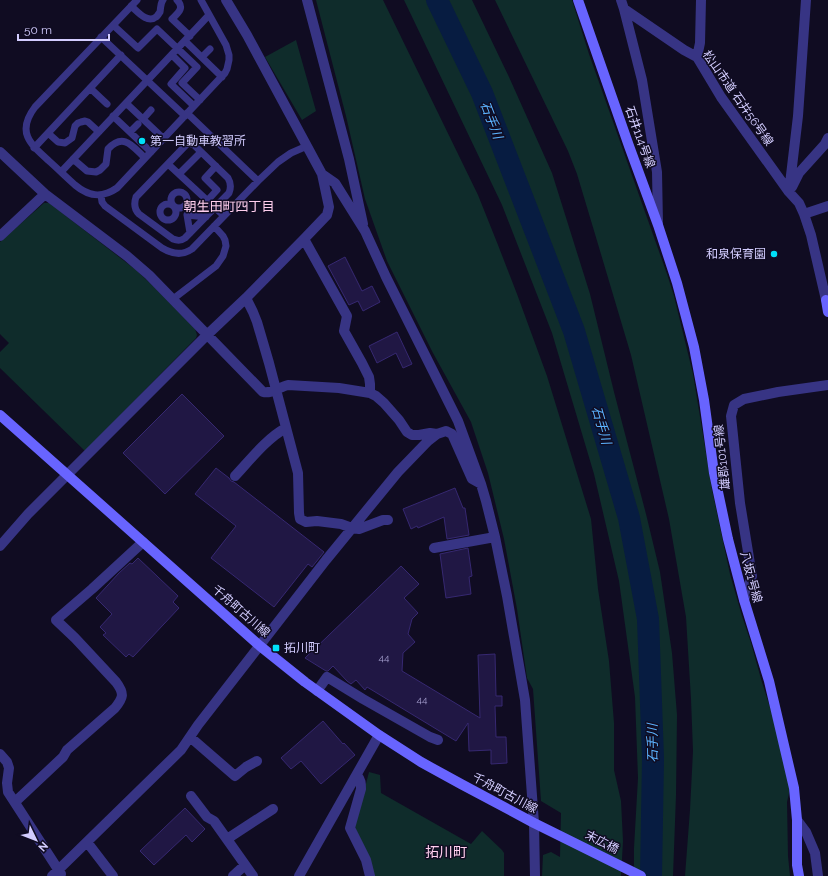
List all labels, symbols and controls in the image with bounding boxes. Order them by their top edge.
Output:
scale bar [18,16,109,42]
text: 50 m [24,23,52,37]
street label: 松山市道 石井56号線 [700,48,776,148]
water label: 石手川 [478,99,506,143]
street label: 石井114号線 [622,104,658,170]
place label: 第一自動車教習所 [150,134,246,148]
marker: 第一自動車教習所 [137,136,147,146]
district label: 朝生田町四丁目 [183,199,275,214]
place label: 和泉保育園 [706,247,766,261]
marker: 和泉保育園 [769,249,779,259]
water label: 石手川 [589,404,615,448]
street label: 雄郡101号線 [712,424,732,490]
street label: 八坂1号線 [737,550,765,604]
street label: 千舟町古川線 [209,582,273,640]
place label: 拓川町 [284,641,320,655]
marker: 拓川町 [271,643,281,653]
house number: 44 [379,652,390,663]
house number: 44 [417,694,428,705]
water label: 石手川 [645,721,660,763]
street label: 千舟町古川線 [470,770,540,816]
north arrow [16,820,56,860]
street label: 末広橋 [583,828,621,856]
text: N [35,839,51,854]
district label: 拓川町 [425,844,467,860]

